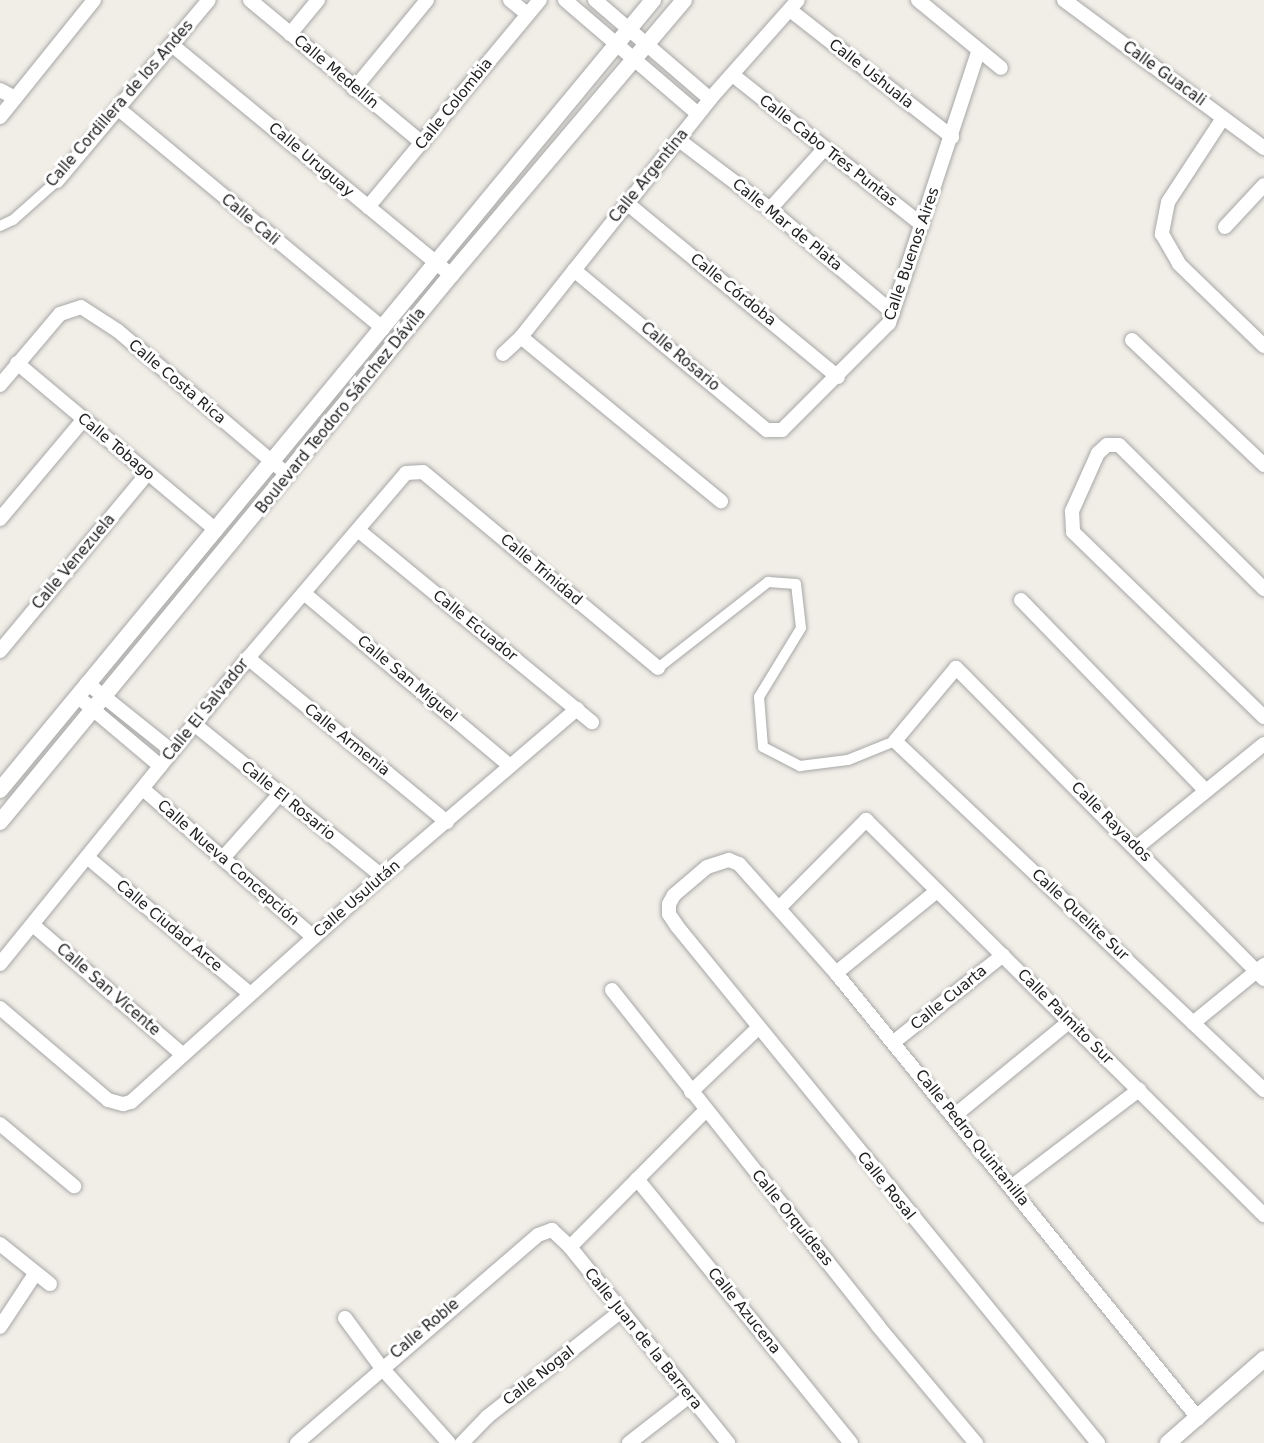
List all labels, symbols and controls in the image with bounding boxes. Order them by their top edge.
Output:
street label: Calle Cordillera de los Andes [43,17,197,191]
street label: Calle Medellín [290,31,382,113]
street label: Calle Ushuala [825,35,917,113]
street label: Calle Guacali [1119,38,1209,110]
street label: Calle Colombia [412,55,496,153]
street label: Calle Cabo Tres Puntas [755,91,901,211]
street label: Calle Uruguay [265,119,357,201]
street label: Calle Argentina [606,126,692,226]
street label: Calle Mar de Plata [728,175,846,275]
street label: Calle Buenos Aires [881,185,943,323]
street label: Calle Cali [217,191,283,249]
street label: Calle Córdoba [687,250,779,330]
street label: Boulevard Teodoro Sánchez Dávila [252,305,430,517]
street label: Calle Rosario [637,319,723,395]
street label: Calle Costa Rica [125,336,229,428]
street label: Calle Tobago [74,410,158,484]
street label: Calle Venezuela [29,511,119,613]
street label: Calle Trinidad [496,531,586,609]
street label: Calle Ecuador [429,587,521,665]
street label: Calle San Miguel [354,632,460,726]
street label: Calle El Salvador [159,655,253,765]
street label: Calle Armenia [301,700,393,780]
street label: Calle El Rosario [237,758,339,844]
street label: Calle Rayados [1067,778,1155,866]
street label: Calle Nueva Concepción [153,796,303,930]
street label: Calle Usulután [310,857,404,941]
street label: Calle Quelite Sur [1028,865,1132,965]
street label: Calle Ciudad Arce [112,876,226,976]
street label: Calle San Vicente [53,940,163,1040]
street label: Calle Cuarta [907,962,991,1034]
street label: Calle Palmito Sur [1014,966,1116,1068]
street label: Calle Pedro Quintanilla [911,1066,1033,1210]
street label: Calle Rosal [853,1148,919,1224]
street label: Calle Orquídeas [748,1166,836,1270]
street label: Calle Azucena [704,1264,784,1358]
street label: Calle Juan de la Barrera [580,1265,706,1413]
street label: Calle Roble [387,1295,463,1363]
street label: Calle Nogal [500,1343,578,1409]

